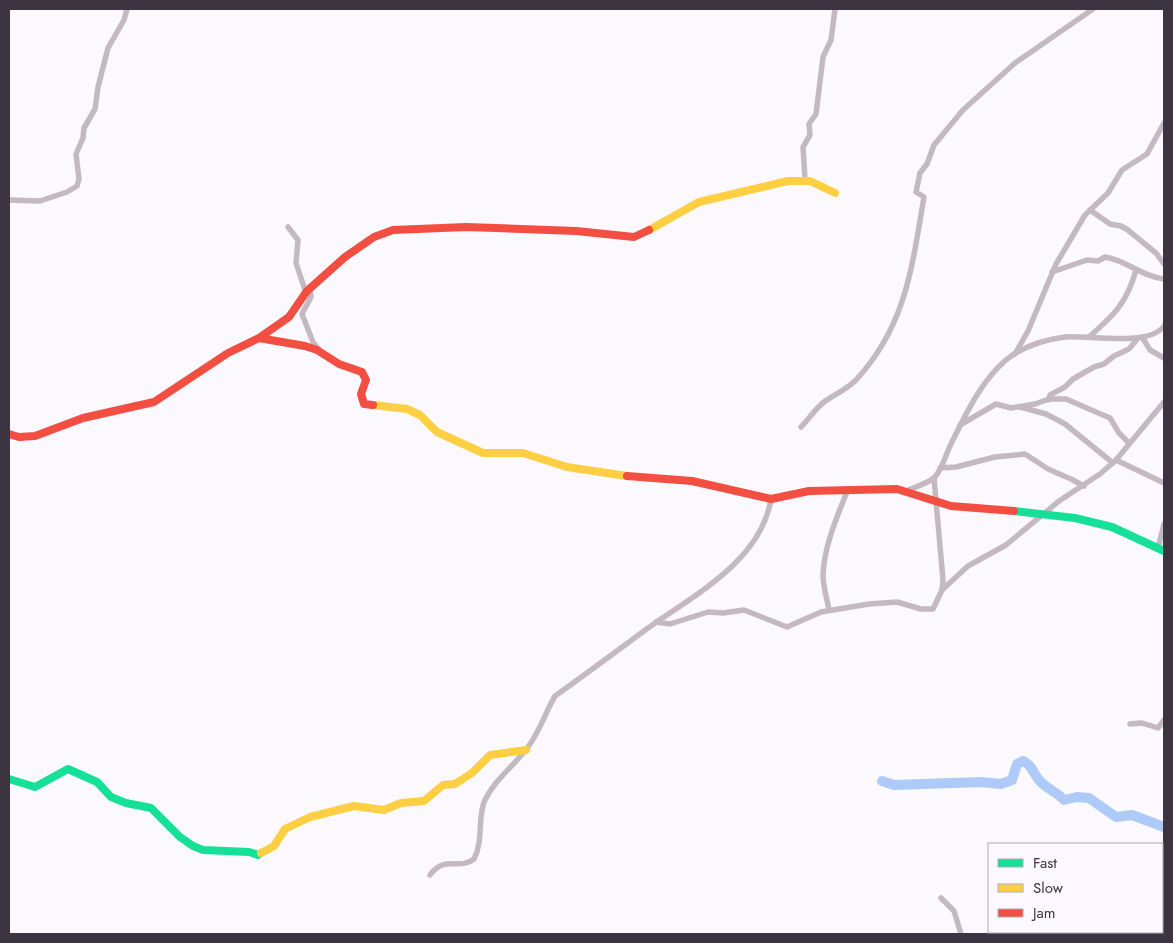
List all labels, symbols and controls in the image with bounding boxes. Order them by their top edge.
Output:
legend [988,843,1163,933]
text: Fast [1033,852,1057,874]
text: Slow [1033,877,1064,899]
text: Jam [1031,902,1056,924]

